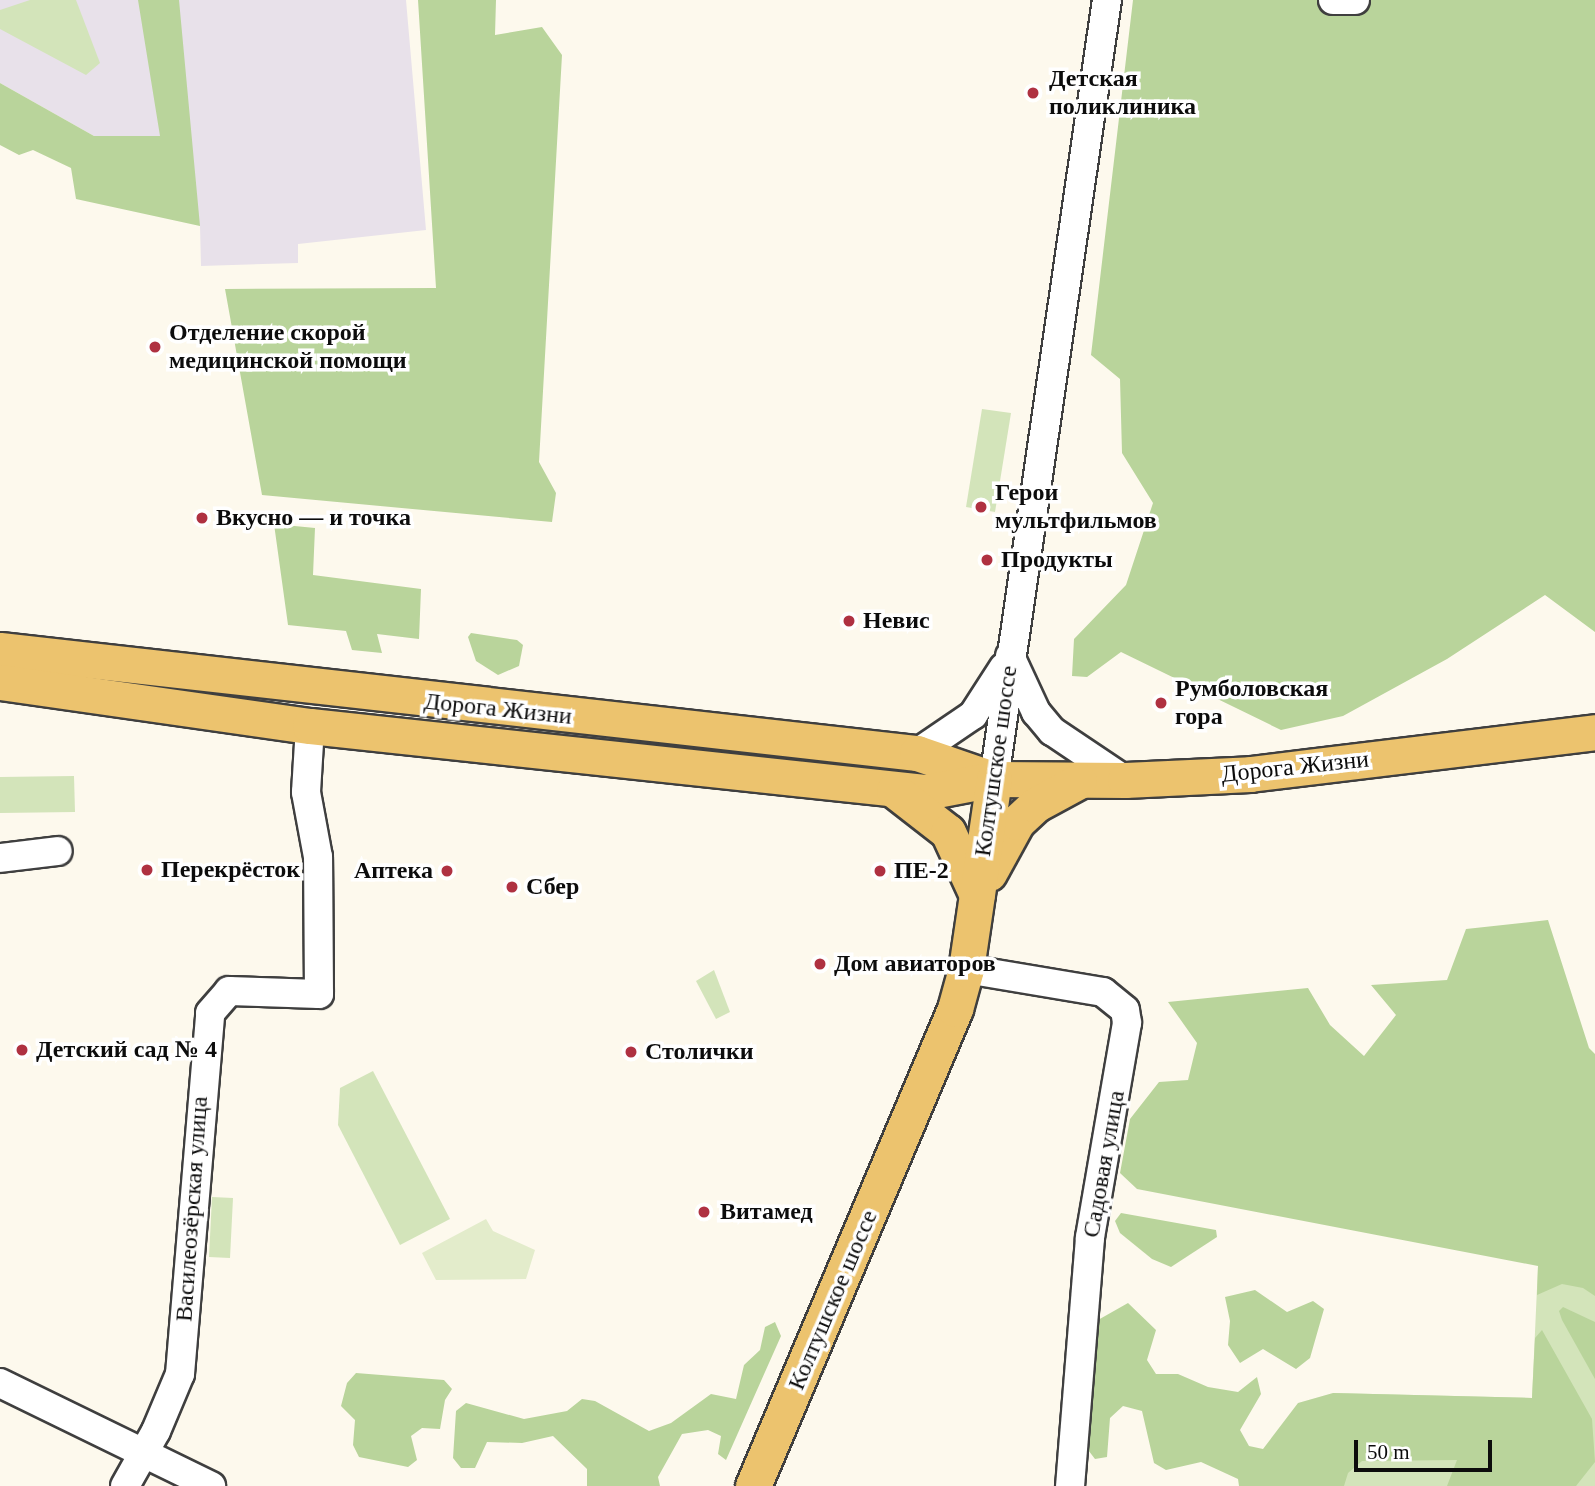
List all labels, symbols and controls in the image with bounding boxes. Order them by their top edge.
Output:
place label: Детская поликлиника [1049,65,1196,121]
marker: Детская поликлиника [1023,83,1043,103]
place label: Отделение скорой медицинской помощи [169,319,407,375]
marker: Отделение скорой медицинской помощи [147,339,163,355]
place label: Герои мультфильмов [995,479,1157,535]
marker: Герои мультфильмов [973,499,989,515]
place label: Вкусно — и точка [216,504,411,532]
marker: Вкусно — и точка [194,510,210,526]
place label: Продукты [1001,546,1113,574]
marker: Продукты [979,552,995,568]
place label: Невис [863,607,930,635]
marker: Невис [841,613,857,629]
street label: Колтушское шоссе [968,664,1024,858]
place label: Румболовская гора [1175,675,1328,731]
street label: Дорога Жизни [423,687,573,731]
marker: Румболовская гора [1153,695,1169,711]
street label: Дорога Жизни [1220,745,1370,789]
place label: Перекрёсток [161,856,300,884]
place label: Аптека [354,857,433,885]
place label: ПЕ-2 [894,857,949,885]
marker: Перекрёсток [139,862,155,878]
marker: Аптека [439,863,455,879]
marker: ПЕ-2 [872,863,888,879]
place label: Сбер [526,873,579,901]
marker: Сбер [504,879,520,895]
place label: Дом авиаторов [834,950,996,978]
marker: Дом авиаторов [812,956,828,972]
place label: Детский сад № 4 [36,1036,217,1064]
place label: Столички [645,1038,754,1066]
marker: Детский сад № 4 [14,1042,30,1058]
marker: Столички [623,1044,639,1060]
street label: Садовая улица [1077,1088,1131,1240]
street label: Василеозёрская улица [170,1095,214,1323]
place label: Витамед [720,1198,813,1226]
marker: Витамед [694,1202,714,1222]
street label: Колтушское шоссе [782,1206,884,1394]
scale bar [1357,1426,1495,1470]
text: 50 m [1367,1440,1410,1464]

